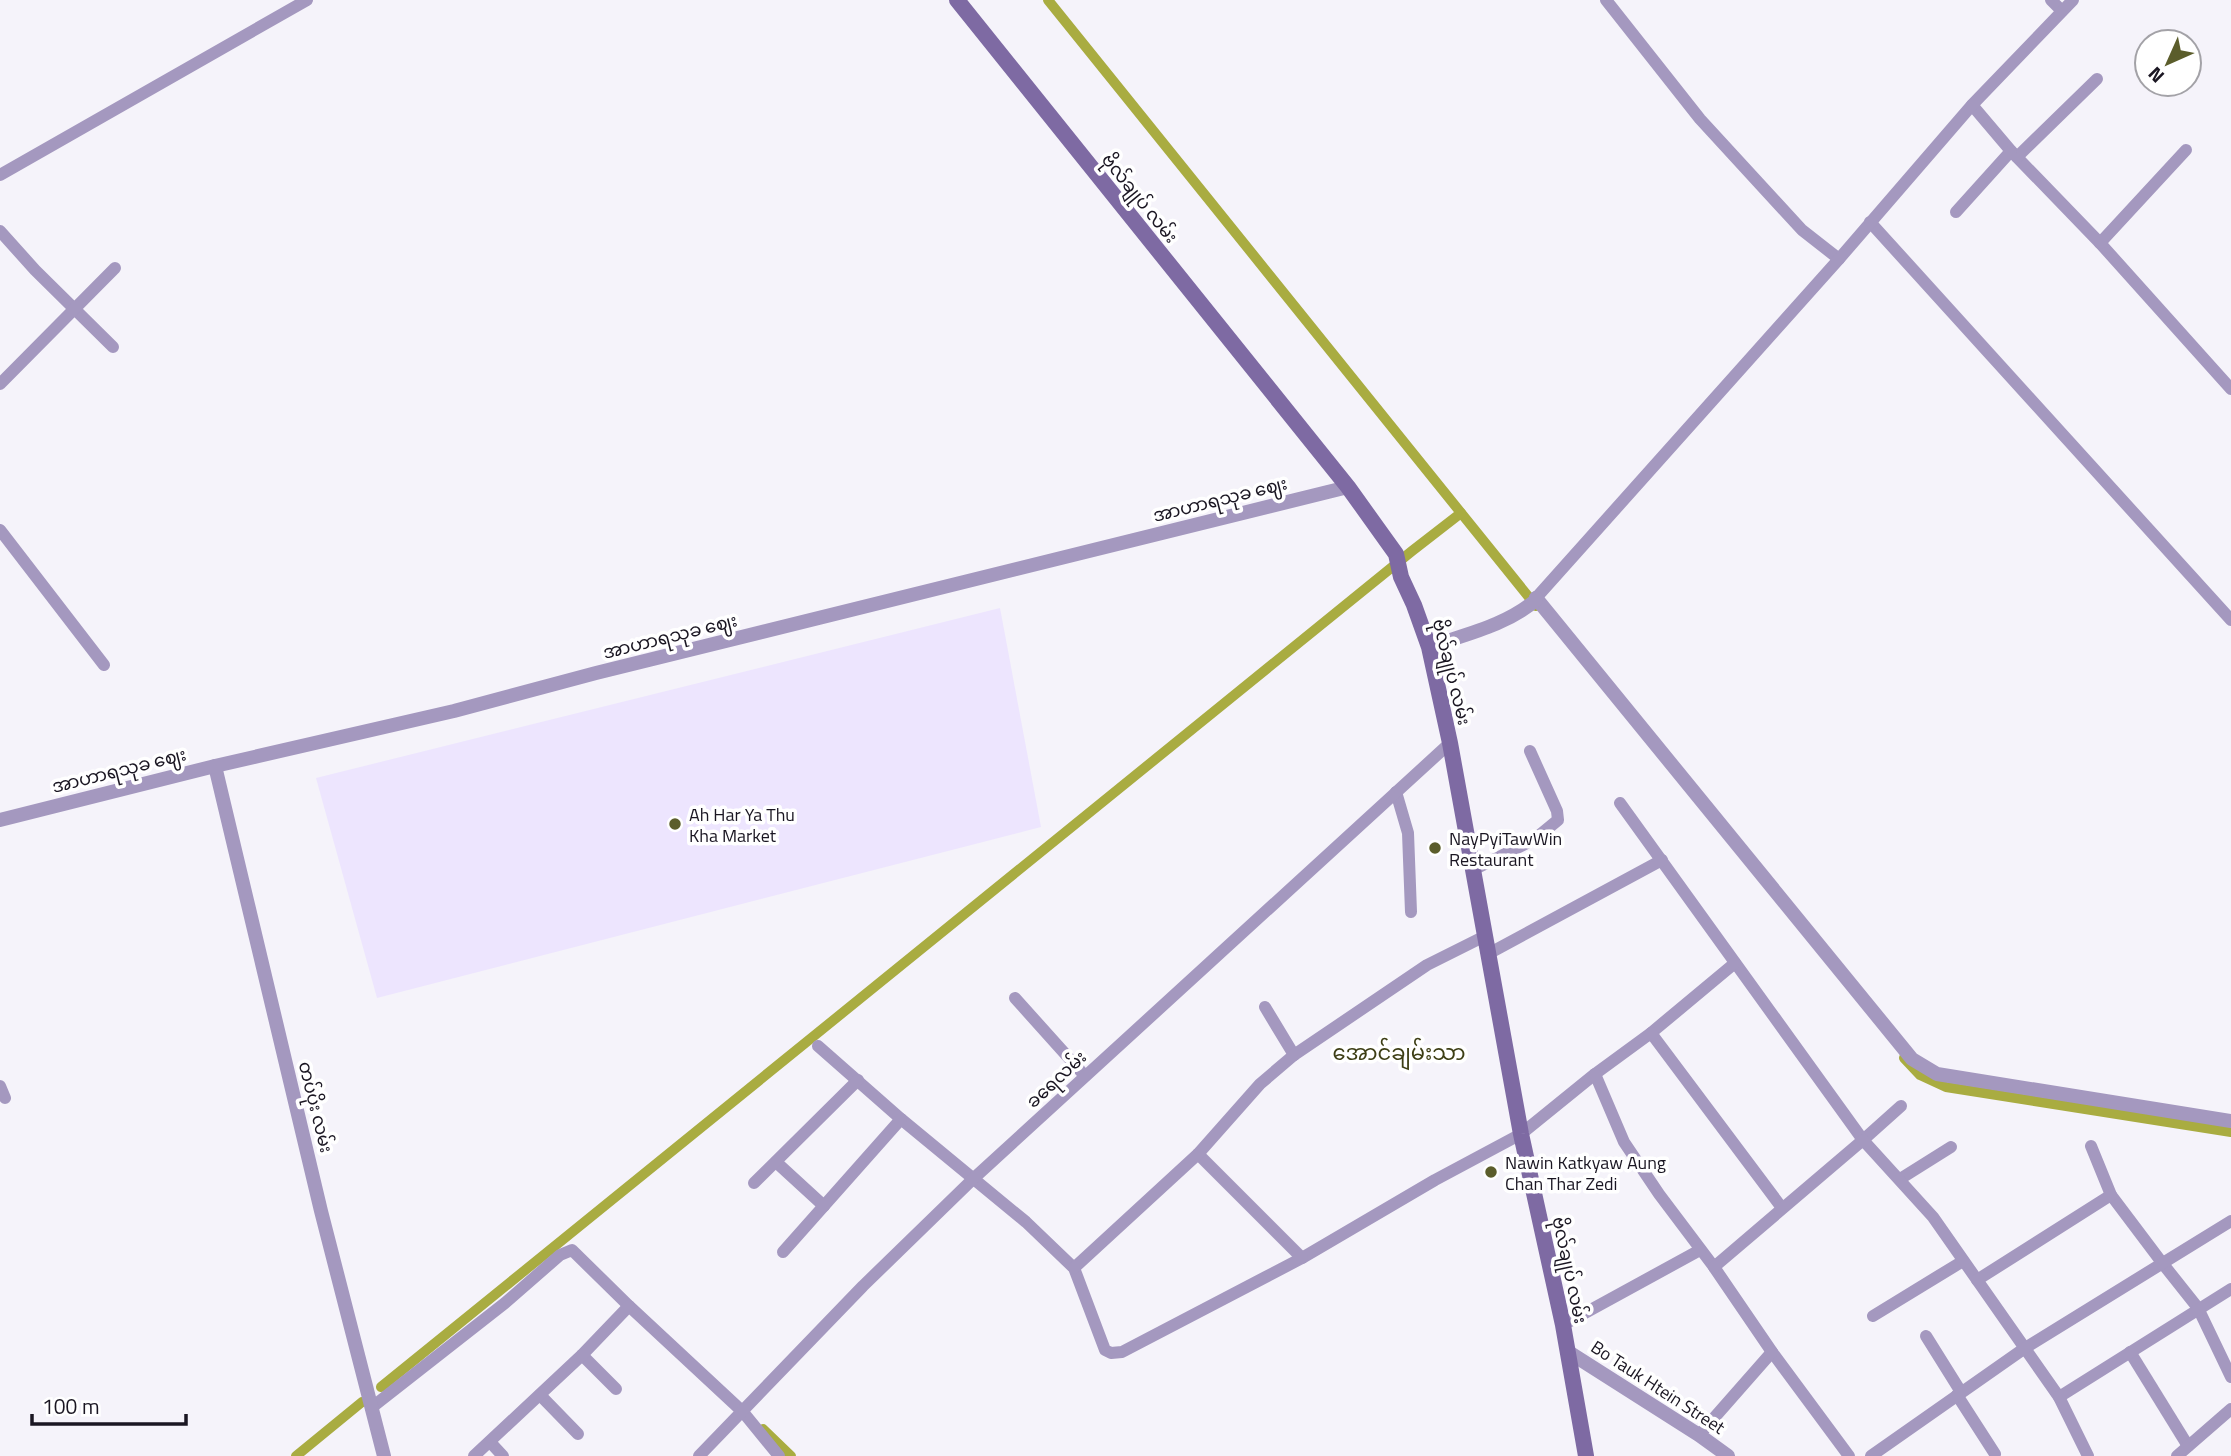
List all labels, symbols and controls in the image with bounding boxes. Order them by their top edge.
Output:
north arrow [2133,28,2203,98]
text: N [2141,60,2171,90]
street label: ဗိုလ်ချုပ် လမ်း [1094,147,1185,250]
street label: အာဟာရသုခ ဈေး [1150,469,1291,531]
street label: အာဟာရသုခ ဈေး [600,606,741,668]
street label: ဗိုလ်ချုပ် လမ်း [1424,616,1478,729]
street label: အာဟာရသုခ ဈေး [49,740,190,802]
place label: Ah Har Ya Thu Kha Market [689,801,795,849]
marker: Ah Har Ya Thu Kha Market [667,816,683,832]
place label: NayPyiTawWin Restaurant [1449,825,1562,873]
marker: NayPyiTawWin Restaurant [1427,840,1443,856]
district label: အောင်ချမ်းသာ [1333,1036,1465,1071]
street label: ခရေလမ်း [1020,1044,1094,1116]
street label: တပ်ပိုး လမ်း [290,1058,340,1156]
place label: Nawin Katkyaw Aung Chan Thar Zedi [1505,1149,1666,1197]
marker: Nawin Katkyaw Aung Chan Thar Zedi [1483,1164,1499,1180]
street label: ဗိုလ်ချုပ် လမ်း [1544,1214,1595,1326]
street label: Bo Tauk Htein Street [1586,1333,1731,1441]
scale bar [32,1382,186,1426]
text: 100 m [42,1390,99,1422]

